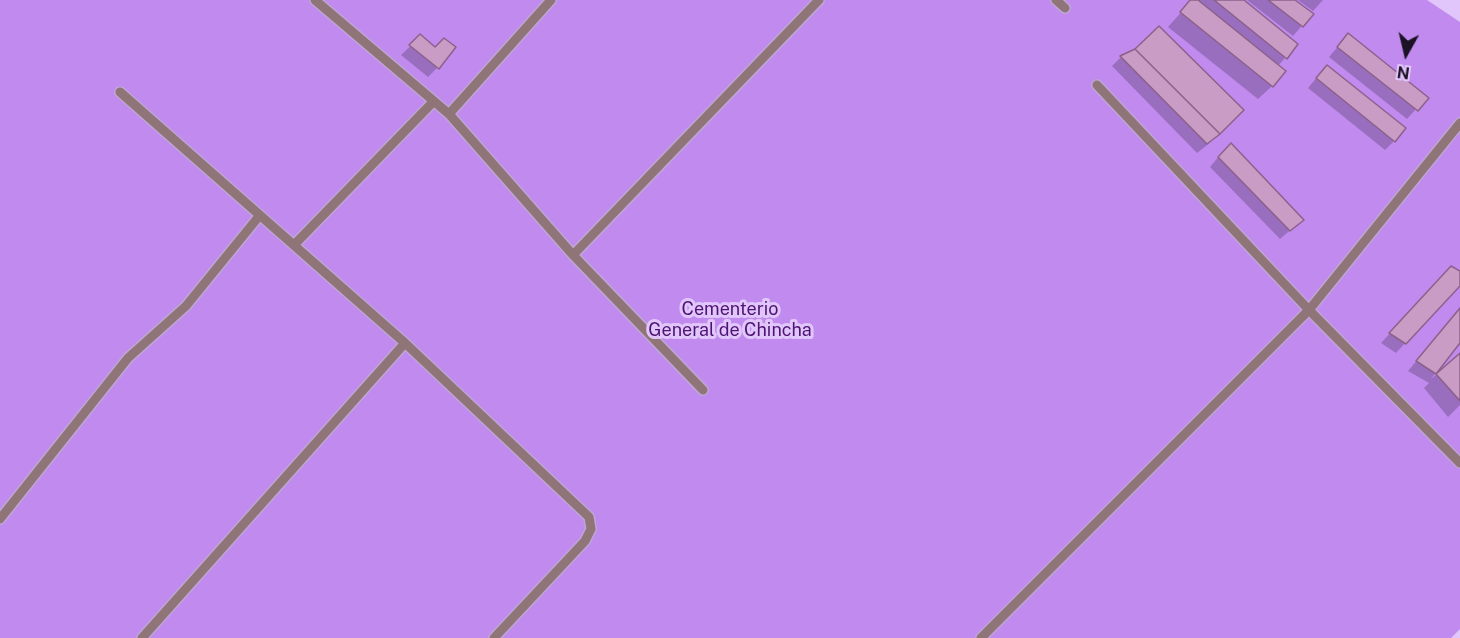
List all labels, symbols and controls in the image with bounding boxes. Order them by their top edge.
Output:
north arrow [1376,24,1436,84]
text: N [1396,62,1411,83]
park label: Cementerio General de Chincha [648,298,812,340]

